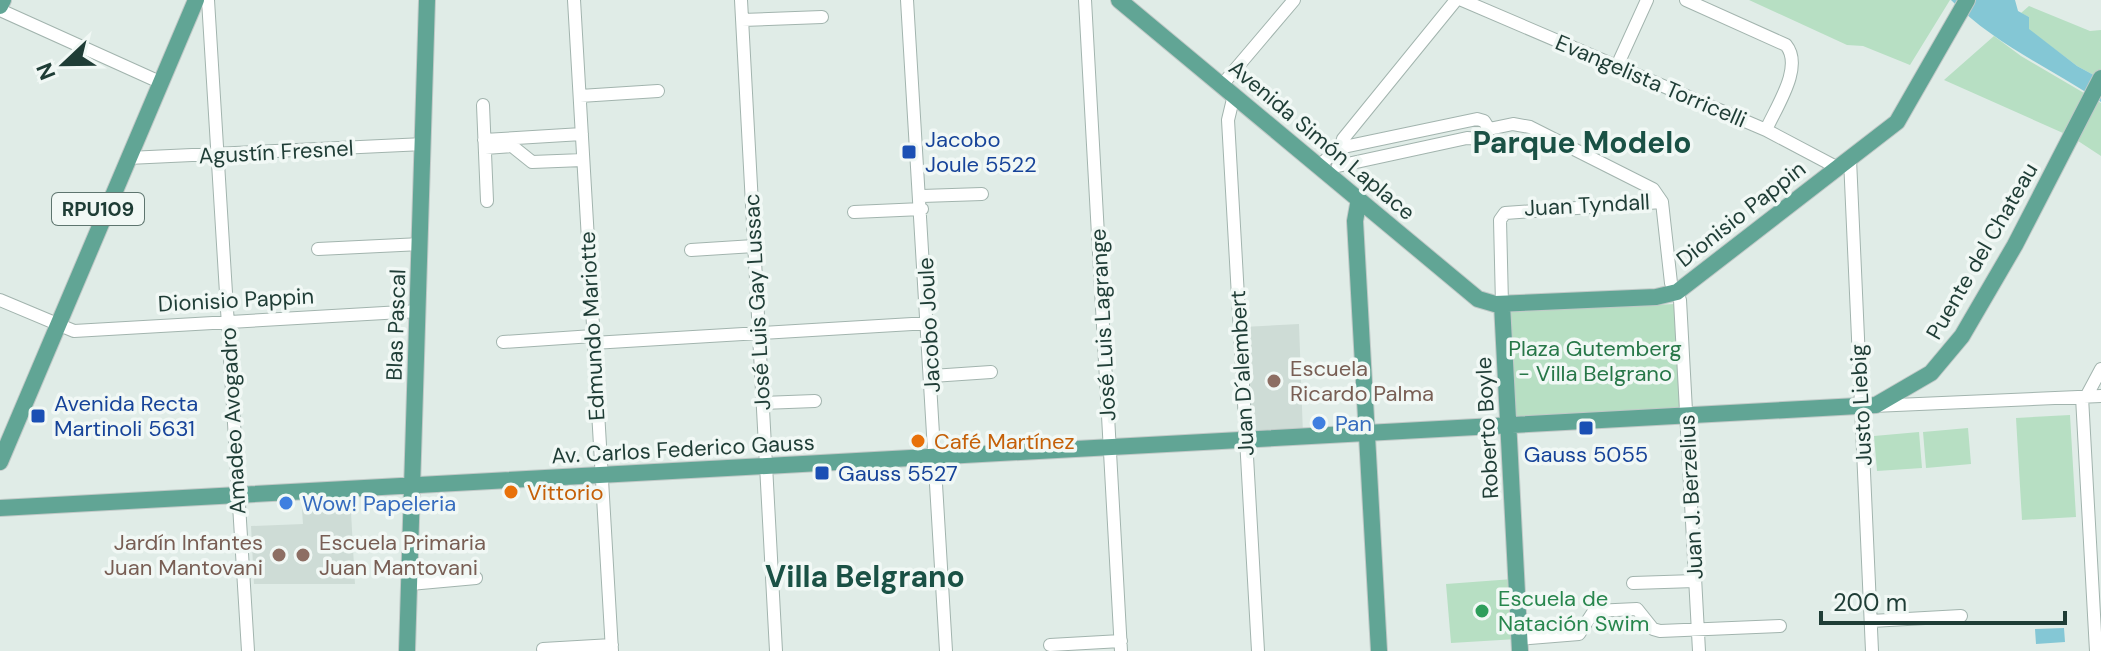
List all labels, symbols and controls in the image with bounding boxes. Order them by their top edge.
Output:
north arrow [24,24,104,104]
street label: Evangelista Torricelli [1551,28,1751,134]
street label: Avenida Simón Laplace [1223,53,1421,227]
text: N [29,58,62,84]
district label: Parque Modelo [1472,123,1692,162]
place label: Jacobo Joule 5522 [925,125,1037,179]
street label: Agustín Fresnel [198,133,354,171]
marker: Jacobo Joule 5522 [900,143,918,161]
street label: Dionisio Pappin [1670,154,1812,274]
street label: Puente del Chateau [1920,157,2044,345]
street label: Juan Tyndall [1523,187,1651,223]
road number: RPU109 [52,193,144,225]
street label: José Luis Gay Lussac [737,193,777,411]
street label: José Luis Lagrange [1083,228,1123,422]
street label: Edmundo Mariotte [573,231,611,421]
street label: Jacobo Joule [911,257,947,393]
street label: Blas Pascal [380,269,412,381]
street label: Dionisio Pappin [157,281,315,319]
street label: Juan D´alembert [1223,289,1261,457]
street label: Amadeo Avogadro [214,327,252,515]
park label: Plaza Gutemberg - Villa Belgrano [1508,334,1682,388]
street label: Justo Liebig [1843,343,1879,467]
place label: Escuela Ricardo Palma [1290,354,1434,408]
street label: Roberto Boyle [1469,356,1505,500]
marker: Escuela Ricardo Palma [1265,372,1283,390]
place label: Avenida Recta Martinoli 5631 [54,389,198,443]
marker: Avenida Recta Martinoli 5631 [29,407,47,425]
place label: Pan [1335,409,1372,438]
marker: Pan [1310,414,1328,432]
street label: Juan J. Berzelius [1672,414,1710,580]
marker: Gauss 5055 [1577,419,1595,437]
place label: Café Martínez [934,427,1074,456]
street label: Av. Carlos Federico Gauss [551,428,815,470]
marker: Café Martínez [909,432,927,450]
place label: Gauss 5055 [1524,440,1648,469]
place label: Gauss 5527 [838,459,958,488]
marker: Gauss 5527 [813,464,831,482]
place label: Vittorio [527,478,603,507]
marker: Vittorio [502,483,520,501]
place label: Wow! Papeleria [302,489,456,518]
marker: Wow! Papeleria [277,494,295,512]
place label: Jardín Infantes Juan Mantovani [104,528,263,582]
place label: Escuela Primaria Juan Mantovani [319,528,486,582]
marker: Jardín Infantes Juan Mantovani [270,546,288,564]
marker: Escuela Primaria Juan Mantovani [294,546,312,564]
district label: Villa Belgrano [765,557,965,596]
scale bar [1821,575,2065,625]
place label: Escuela de Natación Swim [1498,584,1649,638]
text: 200 m [1833,587,1907,618]
marker: Escuela de Natación Swim [1473,602,1491,620]

